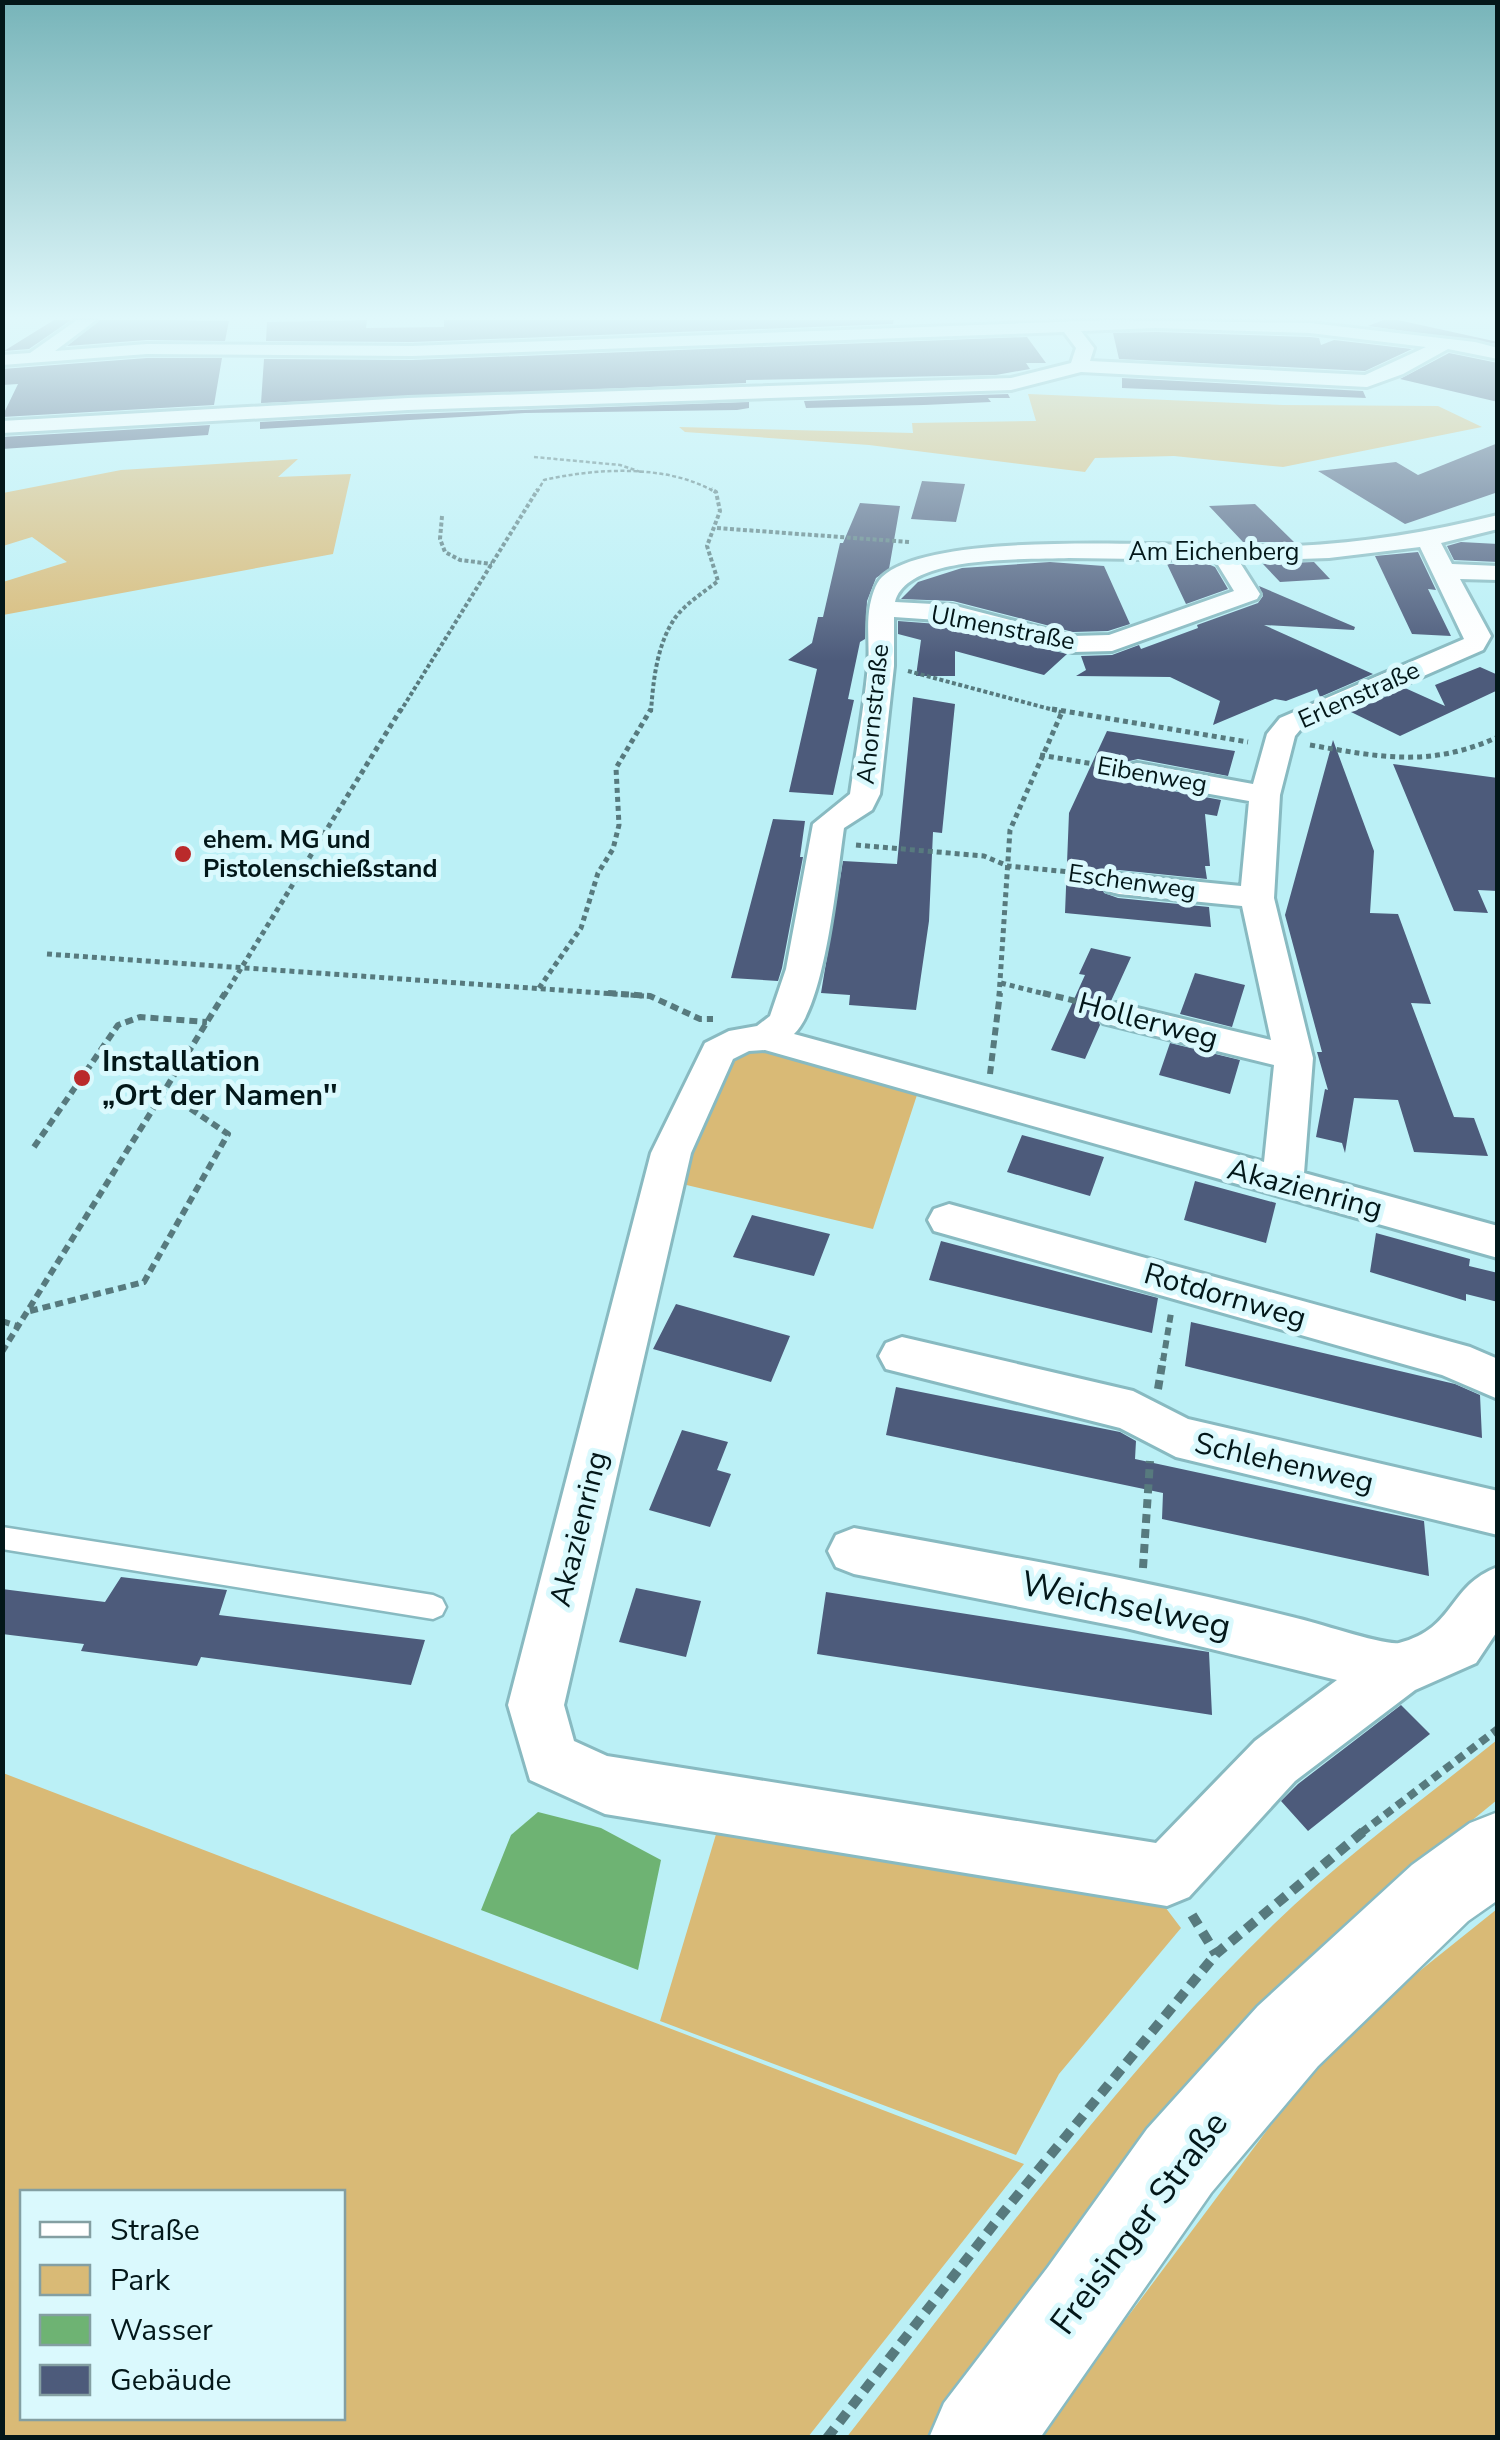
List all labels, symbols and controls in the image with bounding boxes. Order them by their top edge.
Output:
street label: Am Eichenberg [1128,535,1300,569]
street label: Ulmenstraße [928,597,1078,659]
street label: Ahornstraße [849,642,897,786]
street label: Erlenstraße [1293,653,1425,737]
street label: Eibenweg [1094,749,1210,801]
place label: ehem. MG und Pistolenschießstand [203,823,437,886]
marker: ehem. MG und Pistolenschießstand [172,843,194,865]
street label: Eschenweg [1066,856,1198,908]
street label: Hollerweg [1073,983,1223,1059]
place label: Installation „Ort der Namen'' [102,1041,338,1116]
marker: Installation „Ort der Namen'' [71,1067,93,1089]
street label: Akazienring [1223,1149,1387,1229]
street label: Rotdornweg [1139,1253,1311,1339]
street label: Schlehenweg [1190,1422,1378,1504]
street label: Akazienring [540,1447,618,1611]
street label: Weichselweg [1017,1560,1235,1650]
street label: Freisinger Straße [1040,2102,1238,2344]
legend [20,2190,345,2420]
text: Straße [110,2210,200,2251]
text: Park [110,2260,171,2301]
text: Wasser [110,2310,213,2351]
text: Gebäude [110,2360,231,2401]

